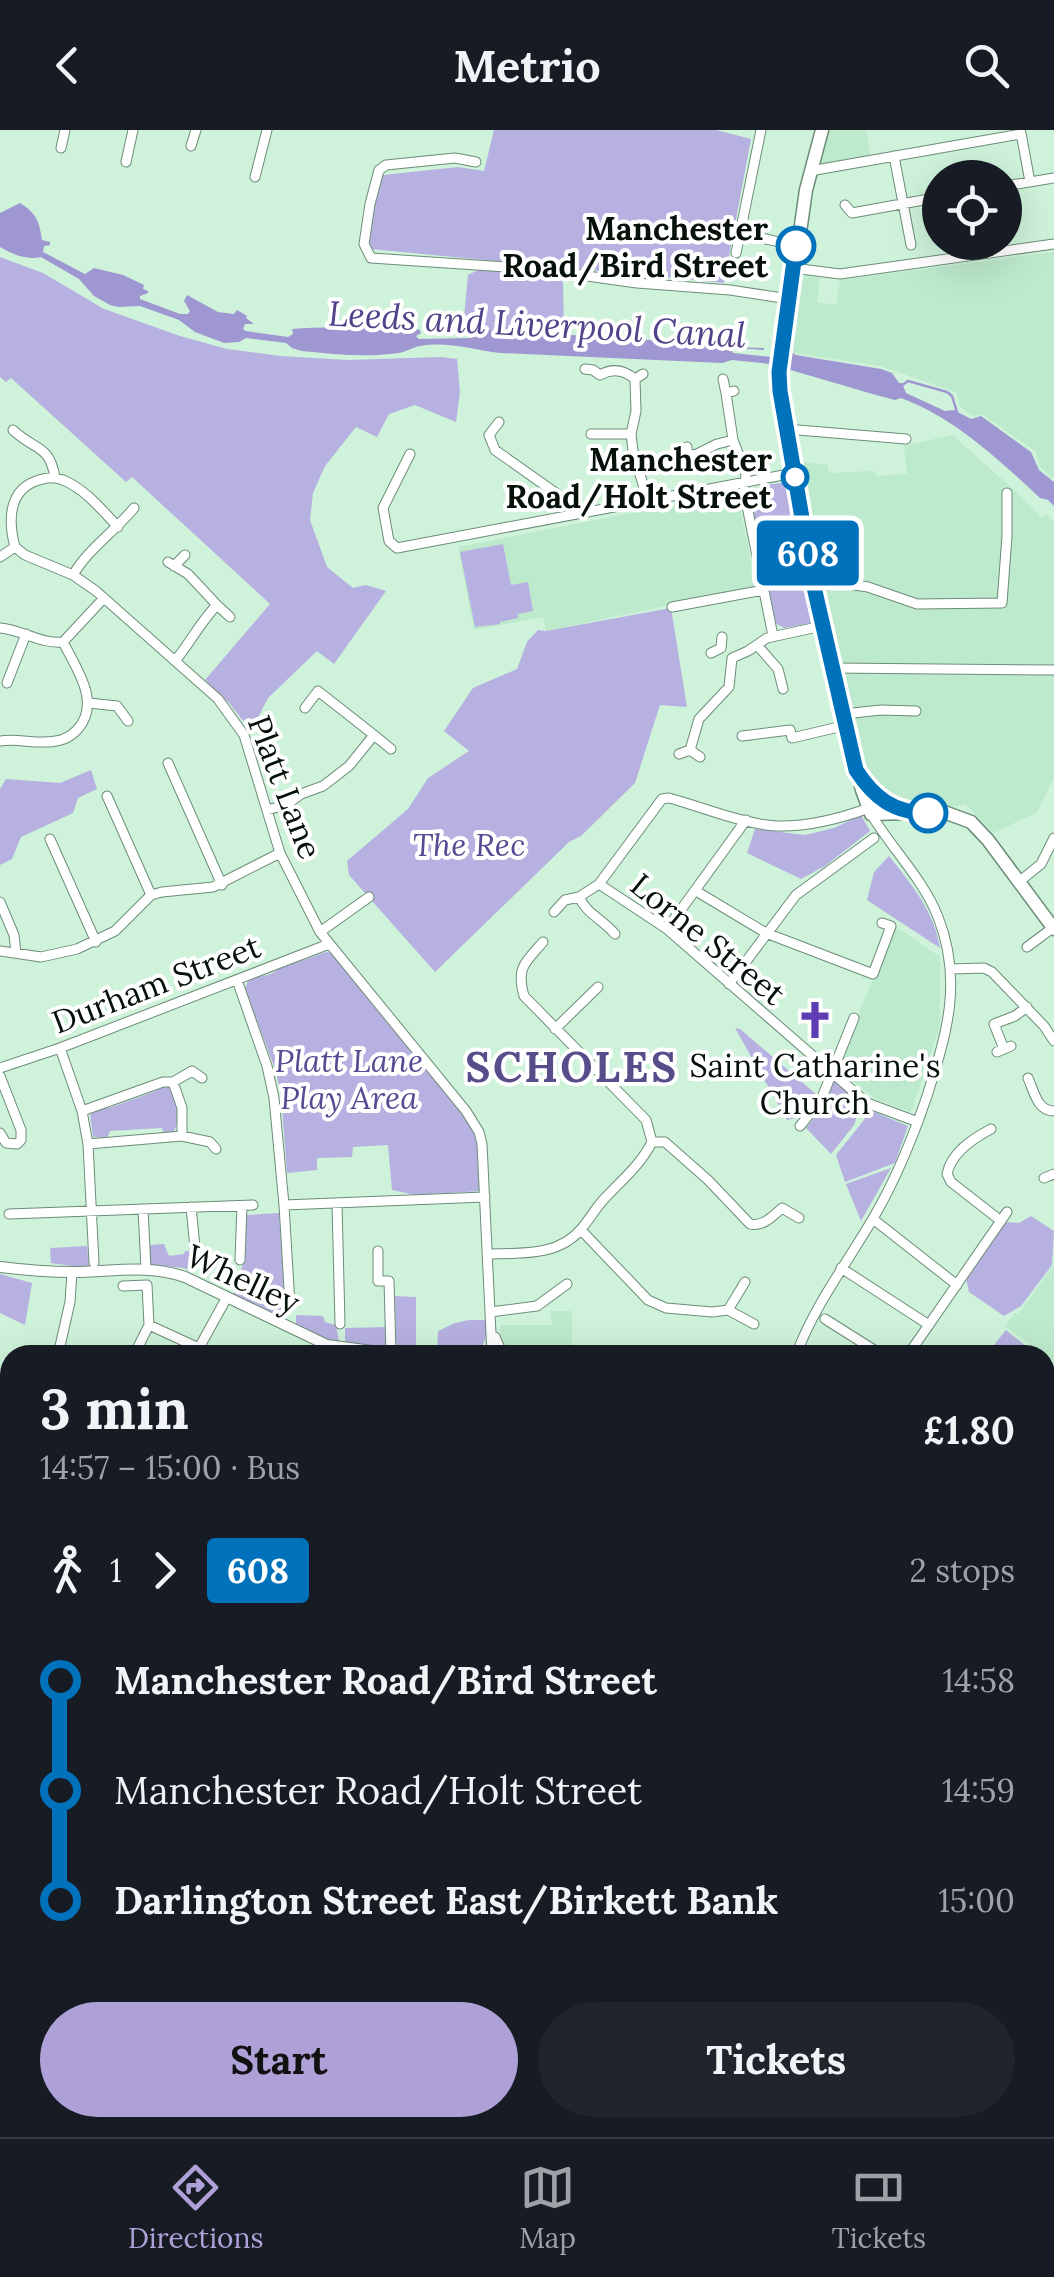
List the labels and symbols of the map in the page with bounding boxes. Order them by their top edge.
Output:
place label: Manchester Road/Bird Street [502,208,769,286]
marker: Manchester Road/Bird Street [777,227,815,265]
water label: Leeds and Liverpool Canal [327,291,747,357]
place label: Manchester Road/Holt Street [506,439,773,517]
marker: Manchester Road/Holt Street [782,464,808,490]
line badge: 608 [750,520,866,586]
street label: Platt Lane [239,710,331,864]
unlabelled marker [909,794,947,832]
park label: The Rec [413,824,525,865]
street label: Lorne Street [622,864,794,1014]
street label: Durham Street [46,925,267,1043]
church icon: Saint Catharine's Church [794,999,836,1041]
park label: Platt Lane Play Area [275,1040,423,1118]
district label: SCHOLES [465,1040,679,1094]
place label: Saint Catharine's Church [689,1045,941,1123]
street label: Whelley [180,1235,306,1323]

